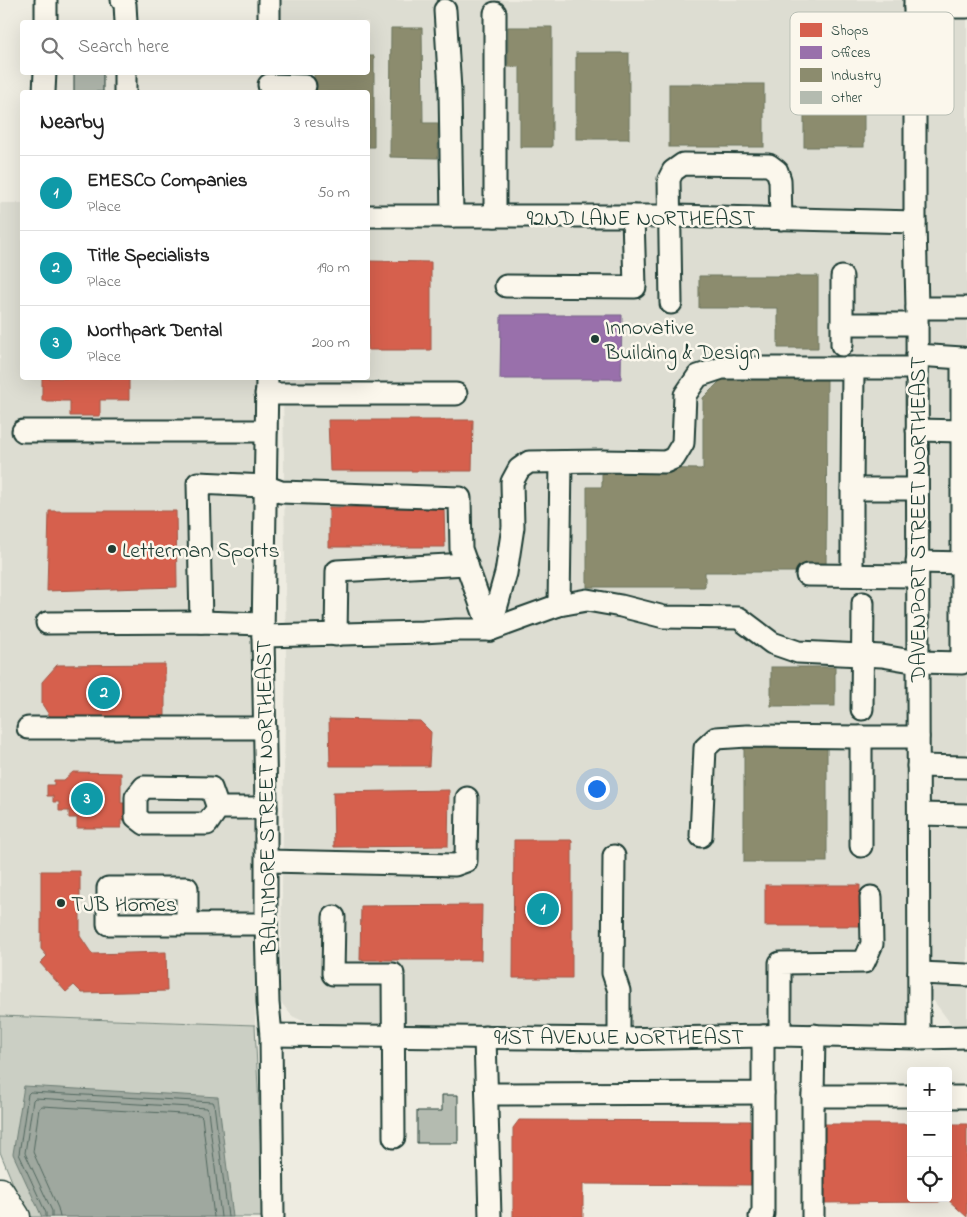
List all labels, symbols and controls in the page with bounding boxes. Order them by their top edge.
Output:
legend [790,12,954,115]
search box [20,20,370,75]
text: Shops [831,21,869,42]
icon: search [38,34,66,62]
text: Search here [78,34,169,61]
text: Offices [831,43,871,64]
text: Industry [831,66,881,88]
text: Other [831,88,863,109]
text: Nearby [40,108,104,138]
text: 3 results [294,111,350,135]
text: EMESCO Companies [87,168,247,195]
text: 1 [53,181,59,205]
text: 50 m [318,181,350,205]
text: Place [87,195,121,219]
street label: 92ND LANE NORTHEAST [527,204,756,236]
text: Title Specialists [87,243,210,270]
text: 2 [52,256,60,280]
text: 190 m [317,256,350,280]
text: Place [87,270,121,294]
place label: Innovative Building & Design [604,313,760,371]
text: Northpark Dental [87,318,222,345]
text: 3 [53,331,59,355]
text: 200 m [312,331,350,355]
marker: Innovative Building & Design [589,333,601,345]
text: Place [87,345,121,369]
street label: DAVENPORT STREET NORTHEAST [904,356,936,683]
place label: Letterman Sports [122,536,280,568]
marker: Letterman Sports [106,543,118,555]
street label: BALTIMORE STREET NORTHEAST [249,639,287,955]
pin: 2 [88,674,120,712]
your location [584,776,610,802]
pin: 3 [71,780,103,818]
place label: TJB Homes [71,890,177,922]
pin: 1 [527,890,559,928]
marker: TJB Homes [55,897,67,909]
street label: 91ST AVENUE NORTHEAST [494,1023,744,1055]
map controls [907,1067,952,1202]
button: + [907,1067,952,1112]
button: − [907,1112,952,1157]
button: locate [907,1157,952,1202]

